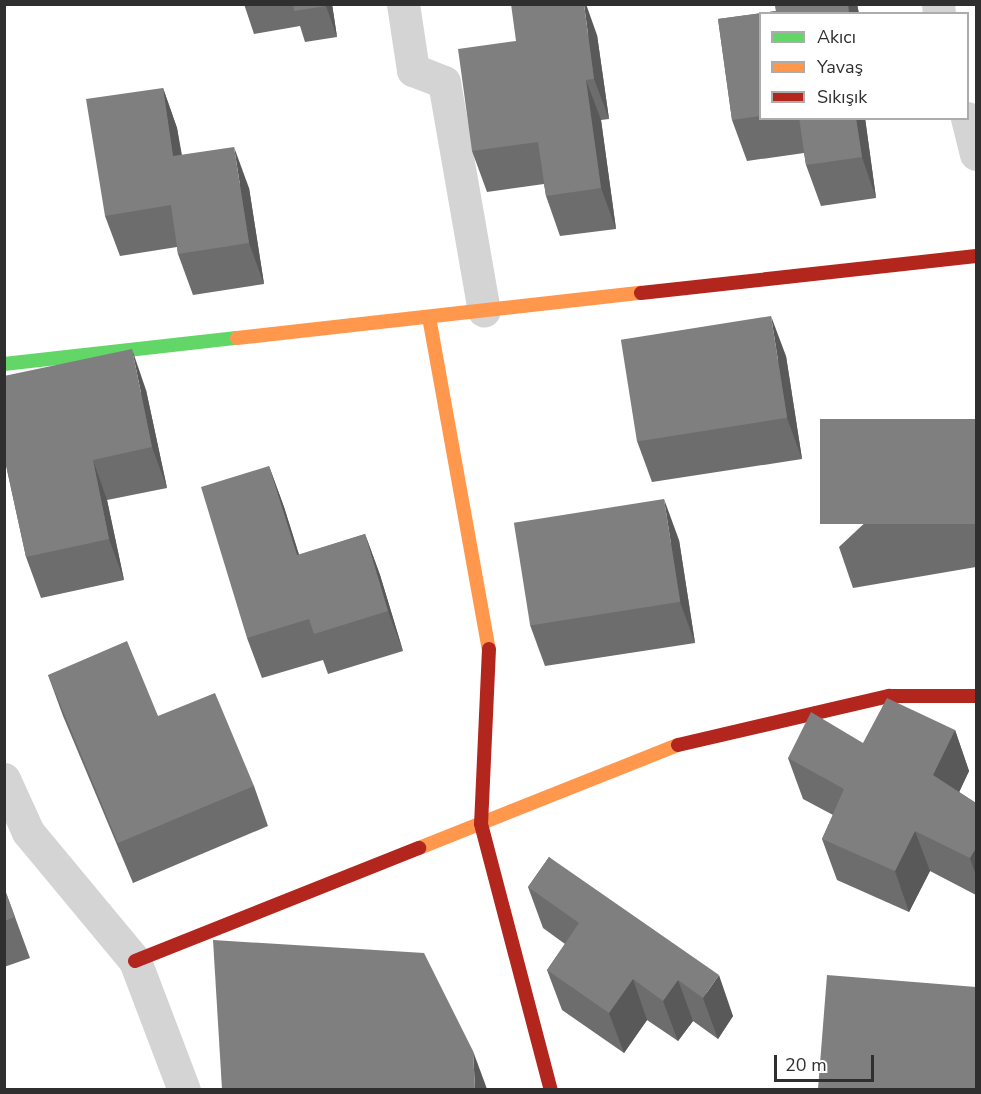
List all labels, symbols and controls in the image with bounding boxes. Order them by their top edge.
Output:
legend [759,12,969,120]
text: Akıcı [817,25,856,49]
text: Yavaş [817,55,863,79]
text: Sıkışık [817,85,867,109]
scale bar [777,1043,878,1081]
text: 20 m [785,1053,827,1077]

